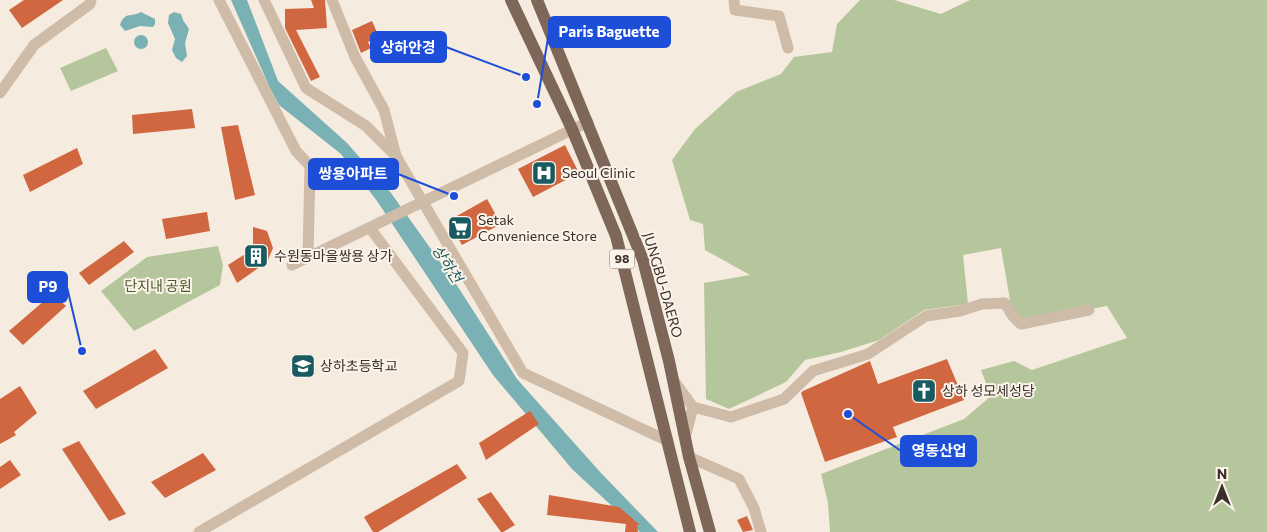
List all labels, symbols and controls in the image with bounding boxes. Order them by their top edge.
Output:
callout: Paris Baguette [549,17,670,47]
text: Paris Baguette [559,22,660,40]
callout: 상하안경 [371,32,446,62]
text: 상하안경 [380,38,436,56]
callout: 쌍용아파트 [309,159,398,189]
hospital icon: Seoul Clinic [531,160,557,186]
text: 쌍용아파트 [318,164,388,182]
place label: Seoul Clinic [562,164,635,181]
place label: Setak Convenience Store [478,211,597,244]
supermarket icon: Setak Convenience Store [447,215,473,241]
street label: JUNGBU-DAERO [640,230,687,339]
water label: 상하천 [429,241,468,288]
building icon: 수원동마을쌍용 상가 [243,243,269,269]
place label: 수원동마을쌍용 상가 [274,247,393,264]
road number: 98 [610,250,634,268]
callout: P9 [28,272,67,302]
text: P9 [39,277,58,295]
park label: 단지내 공원 [124,277,192,294]
school or university icon: 상하초등학교 [290,353,316,379]
place label: 상하초등학교 [320,357,397,374]
church icon: 상하 성모세성당 [911,378,937,404]
place label: 상하 성모세성당 [942,382,1035,399]
callout: 영동산업 [901,436,976,466]
text: 영동산업 [911,441,967,459]
north arrow [1197,462,1247,512]
text: N [1217,465,1227,482]

